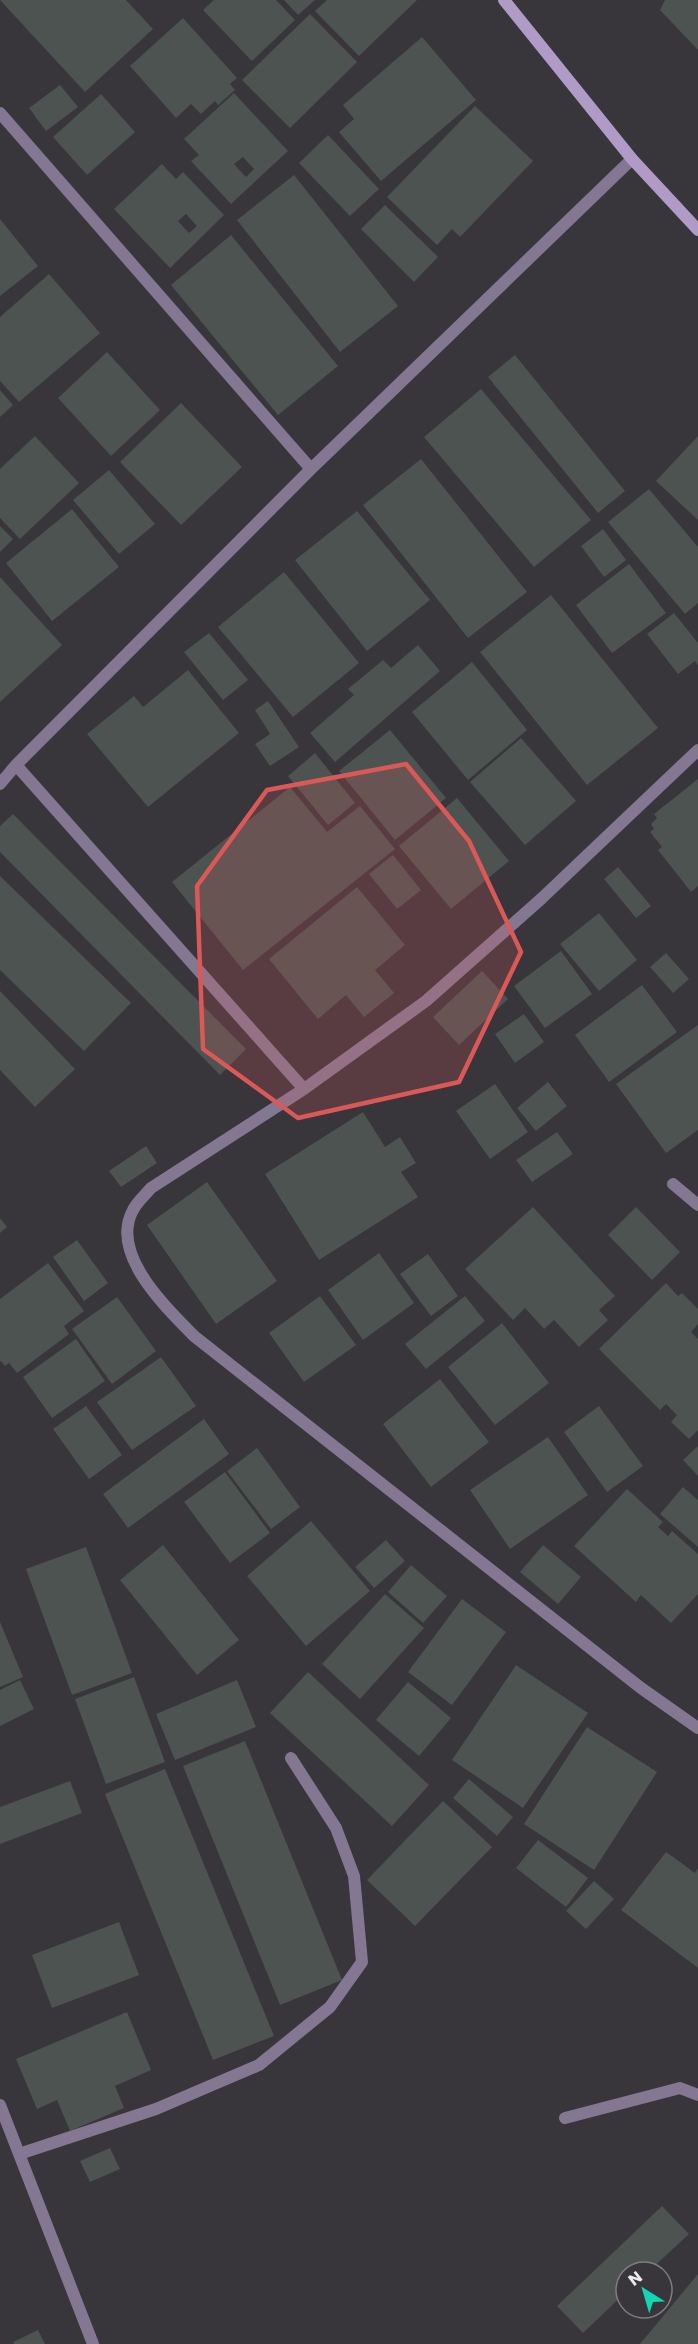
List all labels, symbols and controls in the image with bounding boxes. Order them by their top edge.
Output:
north arrow [614,2260,674,2320]
text: N [624,2266,647,2291]

